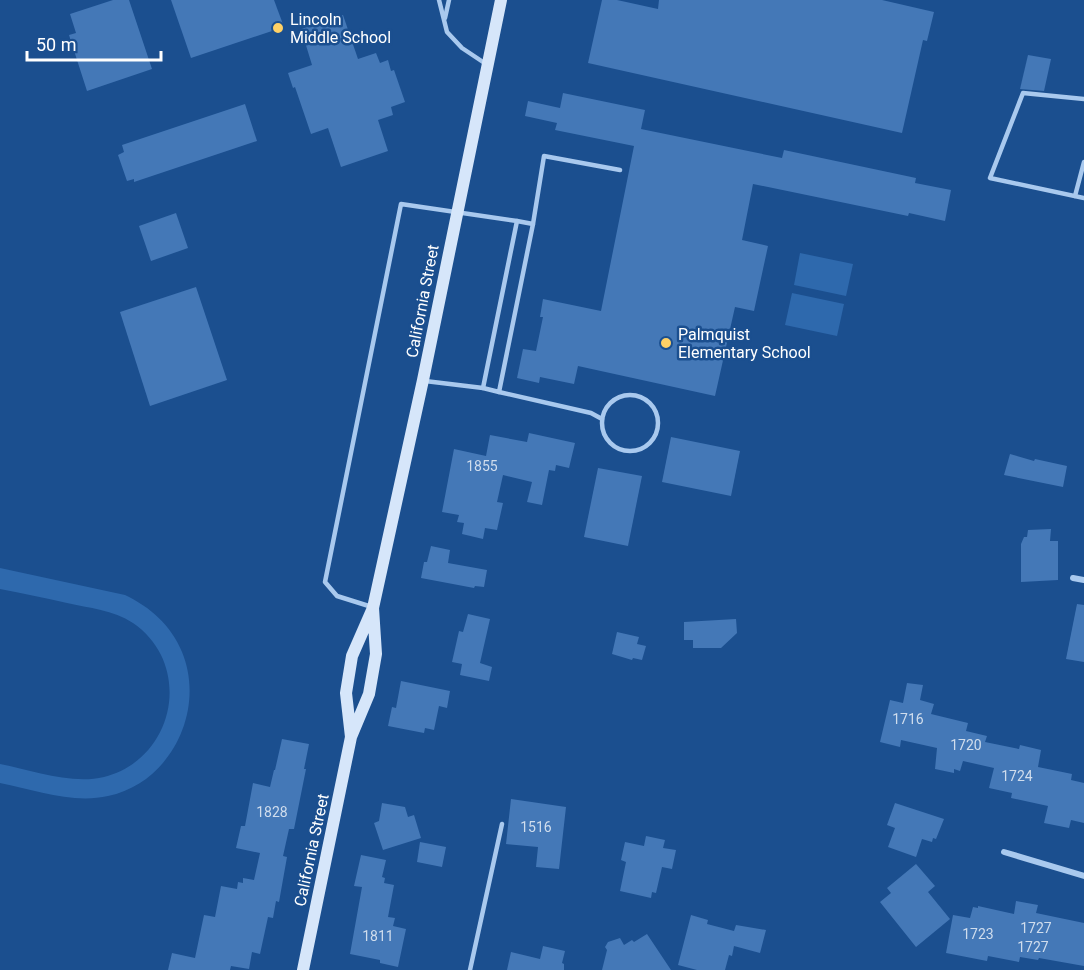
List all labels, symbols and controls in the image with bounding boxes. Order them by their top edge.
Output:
place label: Lincoln Middle School [290,10,391,47]
marker: Lincoln Middle School [271,21,285,35]
scale bar [27,24,160,62]
text: 50 m [36,34,76,55]
street label: California Street [402,243,443,359]
place label: Palmquist Elementary School [678,325,811,362]
marker: Palmquist Elementary School [659,336,673,350]
house number: 1855 [466,458,498,474]
house number: 1716 [892,711,924,727]
house number: 1720 [950,737,982,753]
house number: 1724 [1001,768,1033,784]
street label: California Street [290,792,333,908]
house number: 1828 [256,804,288,820]
house number: 1516 [520,819,552,835]
house number: 1727 [1020,920,1052,936]
house number: 1723 [962,926,994,942]
house number: 1811 [362,928,394,944]
house number: 1727 [1017,939,1049,955]

